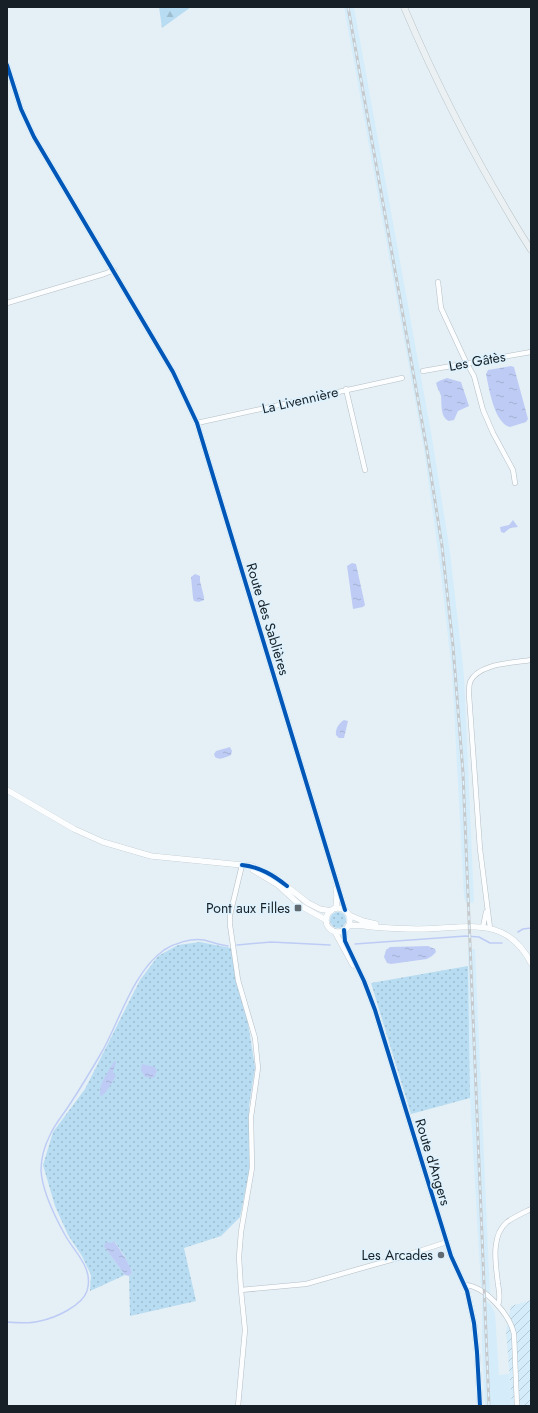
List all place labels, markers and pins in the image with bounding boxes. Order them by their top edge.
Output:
place label: Pont aux Filles [206,898,290,918]
marker: Pont aux Filles [293,903,303,913]
place label: Les Arcades [362,1245,433,1265]
marker: Les Arcades [436,1250,446,1260]

